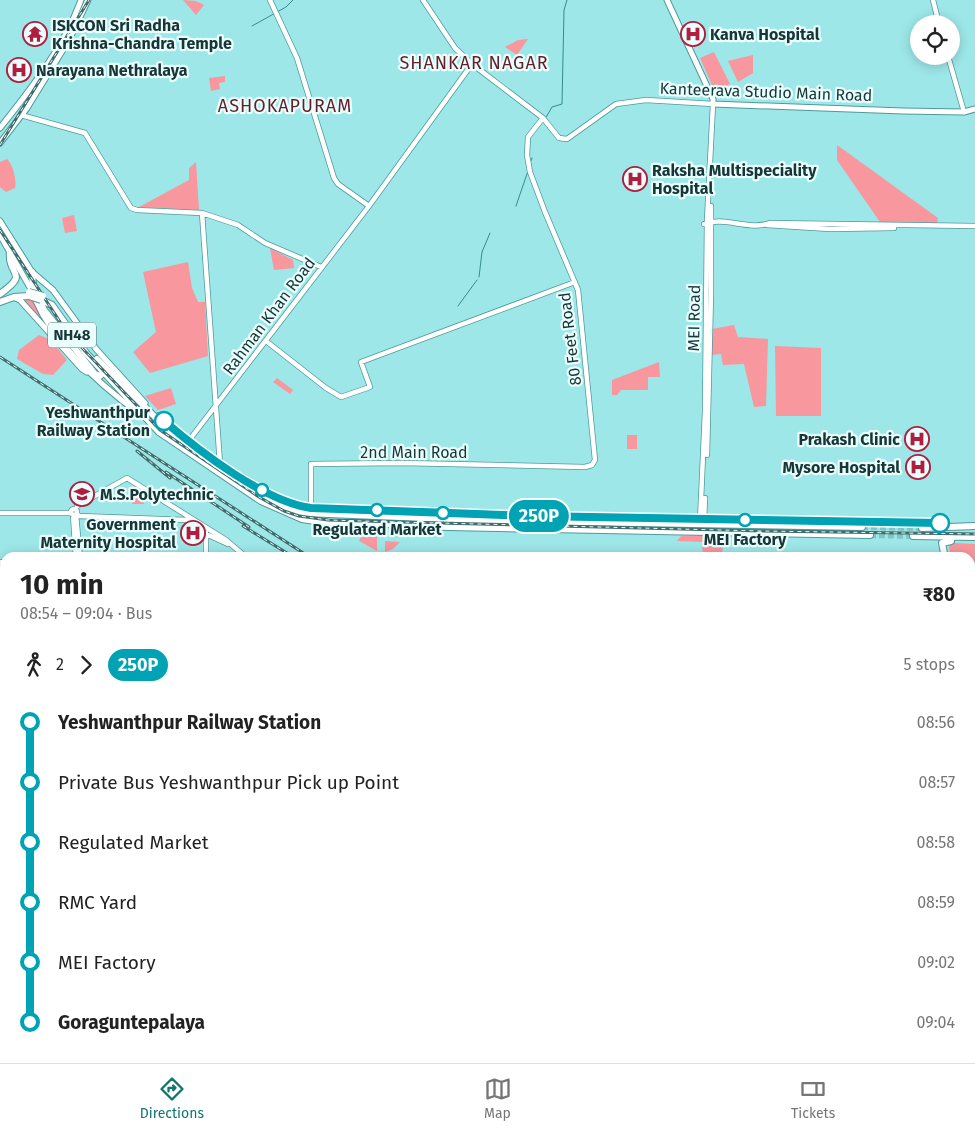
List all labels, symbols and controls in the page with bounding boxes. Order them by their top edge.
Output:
map controls [910,15,960,65]
button: locate [910,15,960,65]
place label: ISKCON Sri Radha Krishna-Chandra Temple [52,16,232,53]
temple icon: ISKCON Sri Radha Krishna-Chandra Temple [22,21,48,47]
hospital icon: Kanva Hospital [680,21,706,47]
place label: Kanva Hospital [710,25,820,44]
district label: SHANKAR NAGAR [399,52,549,74]
hospital icon: Narayana Nethralaya [6,57,32,83]
place label: Narayana Nethralaya [36,61,188,80]
street label: Kanteerava Studio Main Road [659,79,873,105]
district label: ASHOKAPURAM [218,95,352,117]
place label: Raksha Multispeciality Hospital [652,161,817,198]
hospital icon: Raksha Multispeciality Hospital [622,166,648,192]
street label: Rahman Khan Road [219,254,319,378]
street label: MEI Road [684,284,704,352]
street label: 80 Feet Road [555,291,585,387]
road number: NH48 [48,322,96,348]
place label: Yeshwanthpur Railway Station [37,403,151,440]
marker: Yeshwanthpur Railway Station [154,411,174,431]
hospital icon: Prakash Clinic [904,426,930,452]
place label: Prakash Clinic [798,430,900,449]
street label: 2nd Main Road [360,443,468,462]
hospital icon: Mysore Hospital [905,454,931,480]
place label: Mysore Hospital [783,458,900,477]
school or university icon: M.S.Polytechnic [69,481,95,507]
unlabelled marker [255,483,269,497]
place label: M.S.Polytechnic [100,485,214,504]
line badge: 250P [504,500,574,532]
marker: Regulated Market [370,503,384,517]
text: 250P [519,505,559,527]
unlabelled marker [436,506,450,520]
marker: MEI Factory [738,513,752,527]
unlabelled marker [930,513,950,533]
place label: Government Maternity Hospital [40,515,177,552]
hospital icon: Government Maternity Hospital [180,520,206,546]
place label: Regulated Market [312,520,442,539]
place label: MEI Factory [704,530,787,549]
text: 10 min [20,568,104,601]
text: ₹80 [923,583,955,606]
text: 08:54 – 09:04 · Bus [20,604,152,623]
icon: walk [20,651,48,679]
icon: forward [72,651,100,679]
text: 250P [118,654,158,676]
text: 2 [56,655,64,674]
text: 5 stops [903,655,955,674]
text: Yeshwanthpur Railway Station [58,711,321,734]
text: 08:56 [917,713,955,732]
text: Private Bus Yeshwanthpur Pick up Point [58,771,399,794]
text: 08:57 [919,773,955,792]
text: Regulated Market [58,831,209,854]
text: 08:58 [917,833,955,852]
text: RMC Yard [58,891,137,914]
text: 08:59 [917,893,955,912]
text: MEI Factory [58,951,156,974]
text: 09:02 [917,953,955,972]
text: Goraguntepalaya [58,1011,205,1034]
text: 09:04 [917,1013,955,1032]
tab: Directions [140,1075,204,1122]
tab: Map [484,1075,512,1122]
tab: Tickets [791,1075,835,1122]

